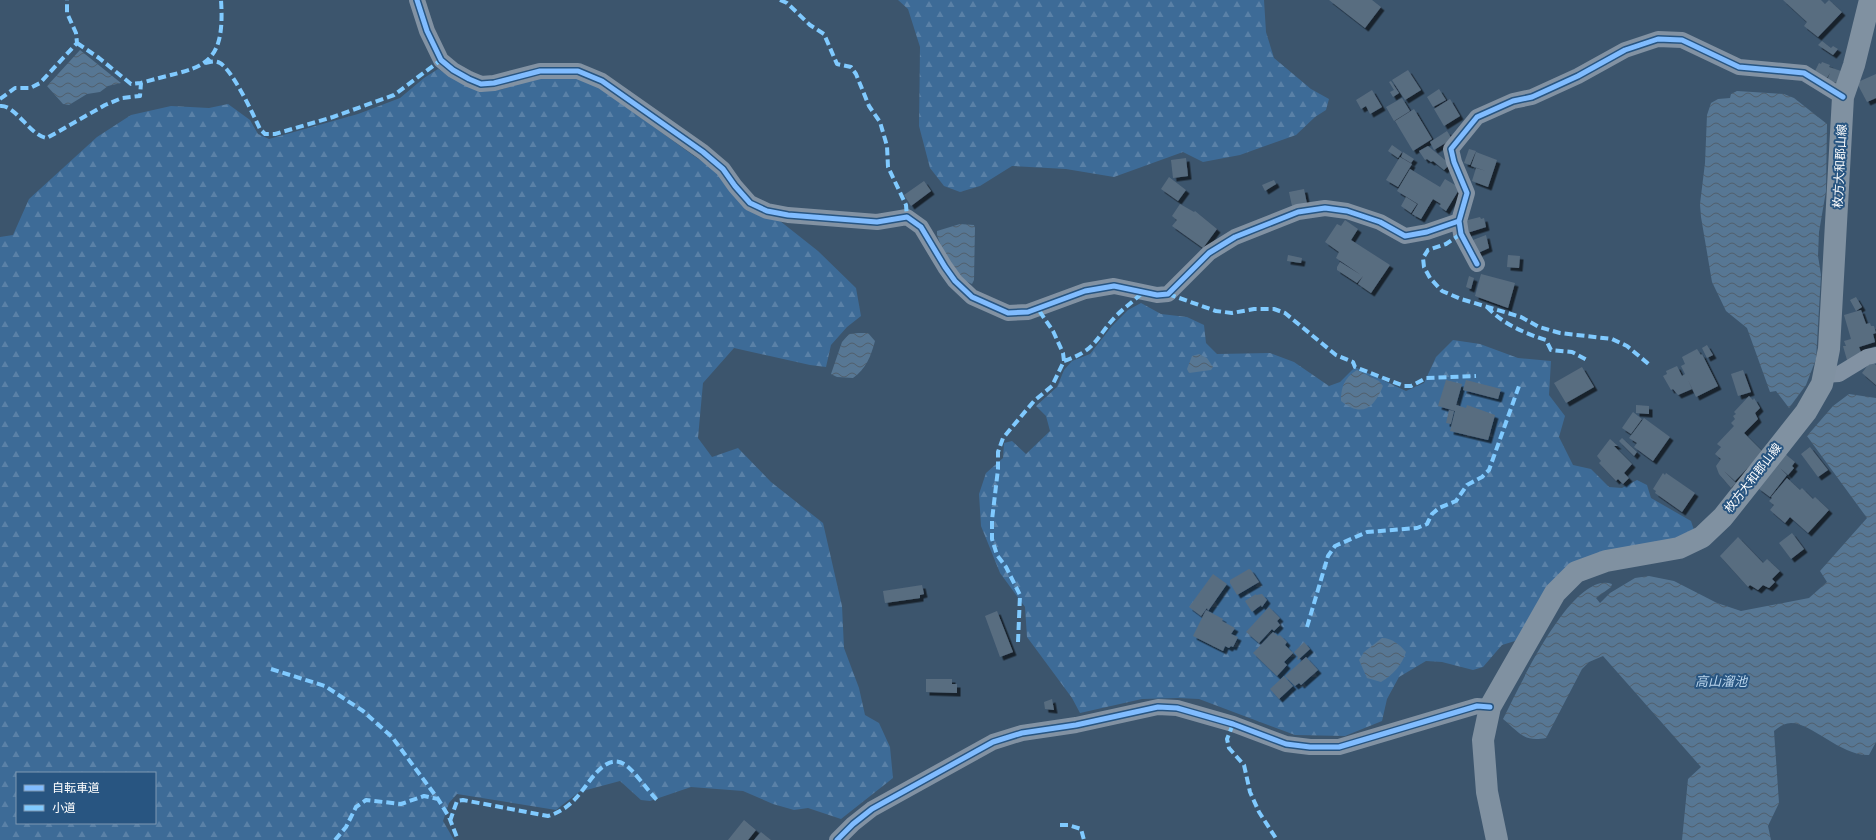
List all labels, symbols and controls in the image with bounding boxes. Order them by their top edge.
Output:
street label: 枚方大和郡山線 [1830,124,1849,208]
street label: 枚方大和郡山線 [1721,440,1784,515]
water label: 高山溜池 [1695,673,1749,689]
legend [16,772,156,824]
text: 自転車道 [52,780,100,795]
text: 小道 [52,800,76,815]

